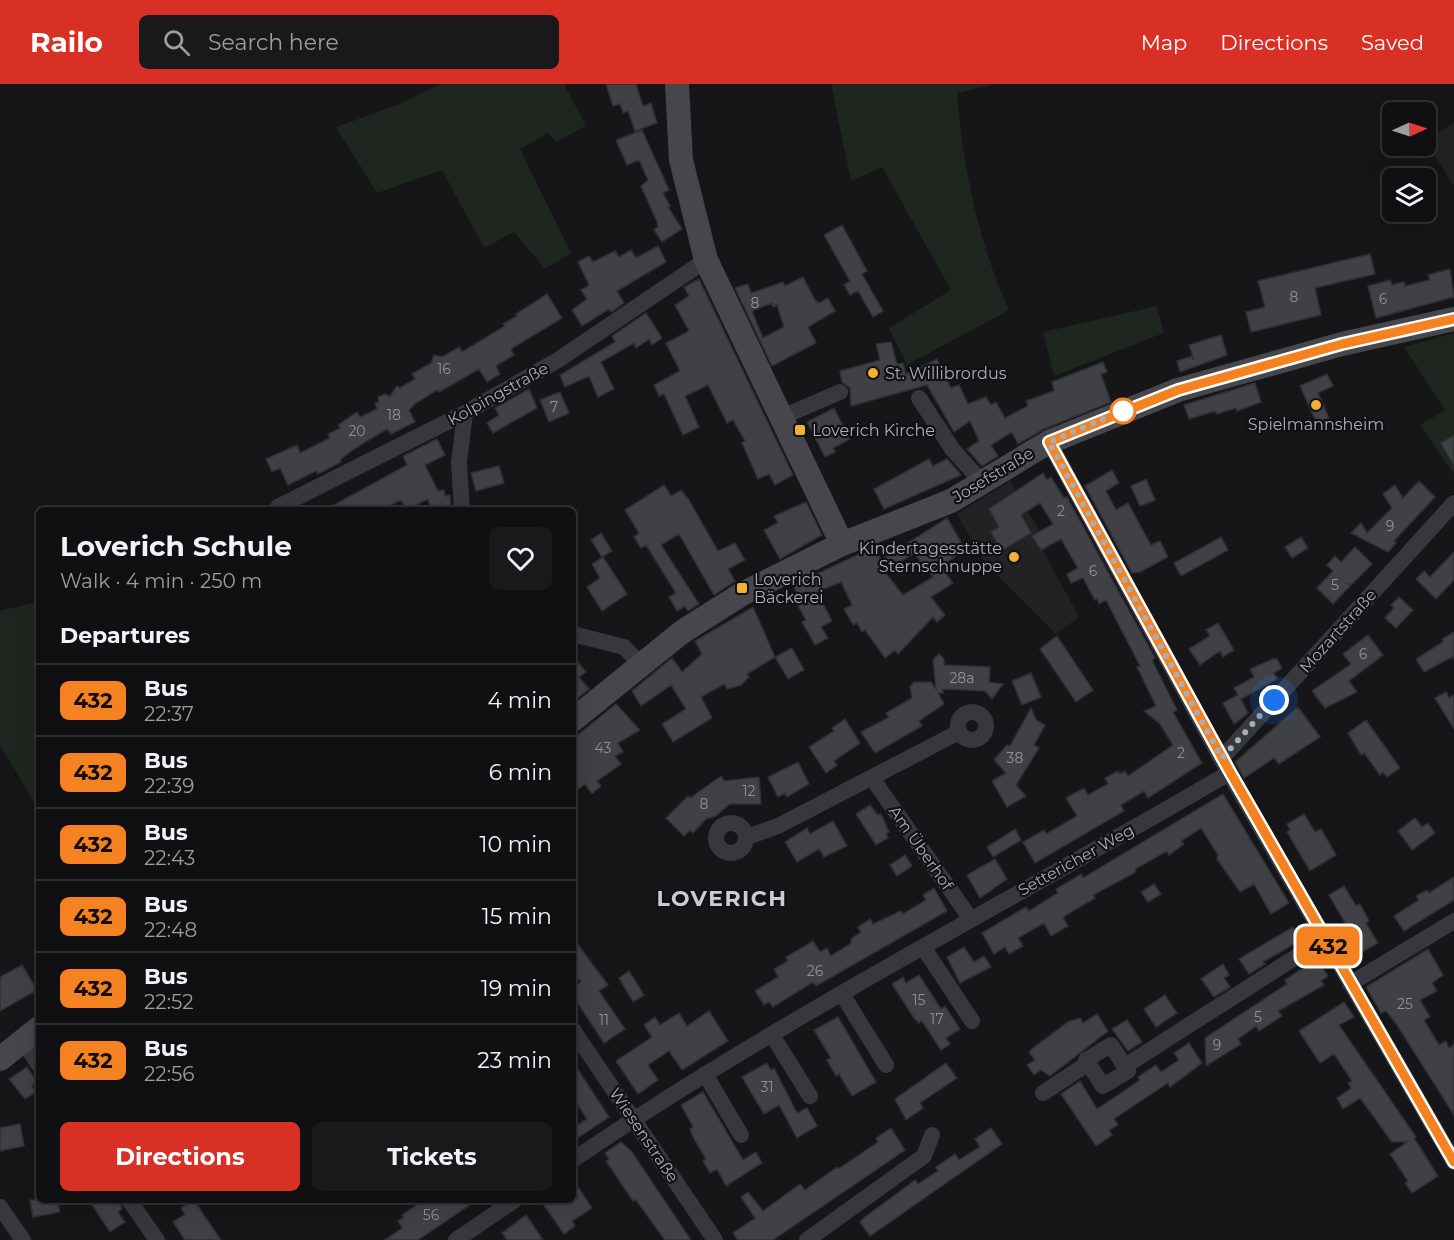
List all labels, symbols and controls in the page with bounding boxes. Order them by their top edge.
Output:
search box [139,15,559,69]
text: Railo [30,25,103,59]
icon: search [160,26,193,59]
text: Search here [208,29,339,56]
text: Map [1141,30,1187,55]
text: Directions [1220,30,1328,55]
text: Saved [1361,30,1424,55]
north arrow [1382,102,1436,156]
map controls [1382,102,1436,222]
button: layers [1382,168,1436,222]
house number: 8 [1290,288,1299,306]
house number: 6 [1379,290,1388,308]
house number: 8 [751,294,760,312]
street label: Kolpingstraße [444,359,552,429]
house number: 16 [437,360,451,378]
place label: St. Willibrordus [885,364,1007,383]
marker: St. Willibrordus [866,366,880,380]
house number: 7 [550,398,558,416]
unlabelled marker [1110,398,1136,424]
marker: Spielmannsheim [1309,398,1323,412]
house number: 18 [387,406,401,424]
place label: Spielmannsheim [1248,415,1384,434]
place label: Loverich Kirche [812,421,935,440]
house number: 20 [348,422,366,440]
marker: Loverich Kirche [793,423,807,437]
street label: Josefstraße [948,443,1037,507]
house number: 2 [1057,502,1065,520]
house number: 9 [1386,517,1394,535]
button: heart [489,527,552,590]
text: Loverich Schule [60,529,292,563]
place label: Kindertagesstätte Sternschnuppe [859,539,1002,576]
marker: Kindertagesstätte Sternschnuppe [1007,550,1021,564]
house number: 6 [1089,562,1098,580]
text: Walk · 4 min · 250 m [60,569,262,593]
place label: Loverich Bäckerei [754,570,823,607]
house number: 5 [1331,576,1339,594]
marker: Loverich Bäckerei [735,581,749,595]
street label: Mozartstraße [1296,585,1380,677]
text: Departures [60,622,190,649]
house number: 6 [1359,645,1368,663]
house number: 28a [949,669,975,687]
text: Bus [144,675,188,702]
your location [1259,685,1289,715]
text: 4 min [488,687,552,714]
text: 432 [73,688,113,713]
text: 22:37 [144,702,194,726]
house number: 43 [595,739,612,757]
house number: 2 [1177,744,1185,762]
text: Bus [144,747,188,774]
house number: 38 [1007,749,1023,767]
text: 6 min [489,759,552,786]
text: 432 [73,760,113,785]
text: 22:39 [144,774,194,798]
house number: 12 [742,782,756,800]
house number: 8 [700,795,709,813]
street label: Am Überhof [885,802,958,894]
text: Bus [144,819,188,846]
street label: Settericher Weg [1015,820,1137,900]
text: 10 min [480,831,552,858]
text: 432 [73,832,113,857]
text: 22:43 [144,846,195,870]
district label: LOVERICH [656,885,788,912]
text: Bus [144,891,188,918]
text: 15 min [482,903,552,930]
text: 432 [73,904,113,929]
text: 22:48 [144,918,197,942]
line badge: 432 [1294,926,1362,966]
text: 432 [1308,934,1348,959]
house number: 26 [807,962,824,980]
text: Bus [144,963,188,990]
text: 19 min [481,975,552,1002]
text: 432 [73,976,113,1001]
text: 22:52 [144,990,194,1014]
house number: 15 [913,991,926,1009]
house number: 25 [1397,995,1413,1013]
house number: 5 [1254,1008,1262,1026]
house number: 17 [930,1010,944,1028]
house number: 11 [599,1011,609,1029]
text: Bus [144,1035,188,1062]
house number: 9 [1213,1036,1221,1054]
text: 23 min [477,1047,552,1074]
text: 432 [73,1048,113,1073]
text: 22:56 [144,1062,194,1086]
house number: 31 [761,1078,773,1096]
street label: Wiesenstraße [605,1084,683,1186]
button: Directions [60,1122,300,1191]
button: Tickets [312,1122,552,1191]
house number: 56 [423,1206,440,1224]

